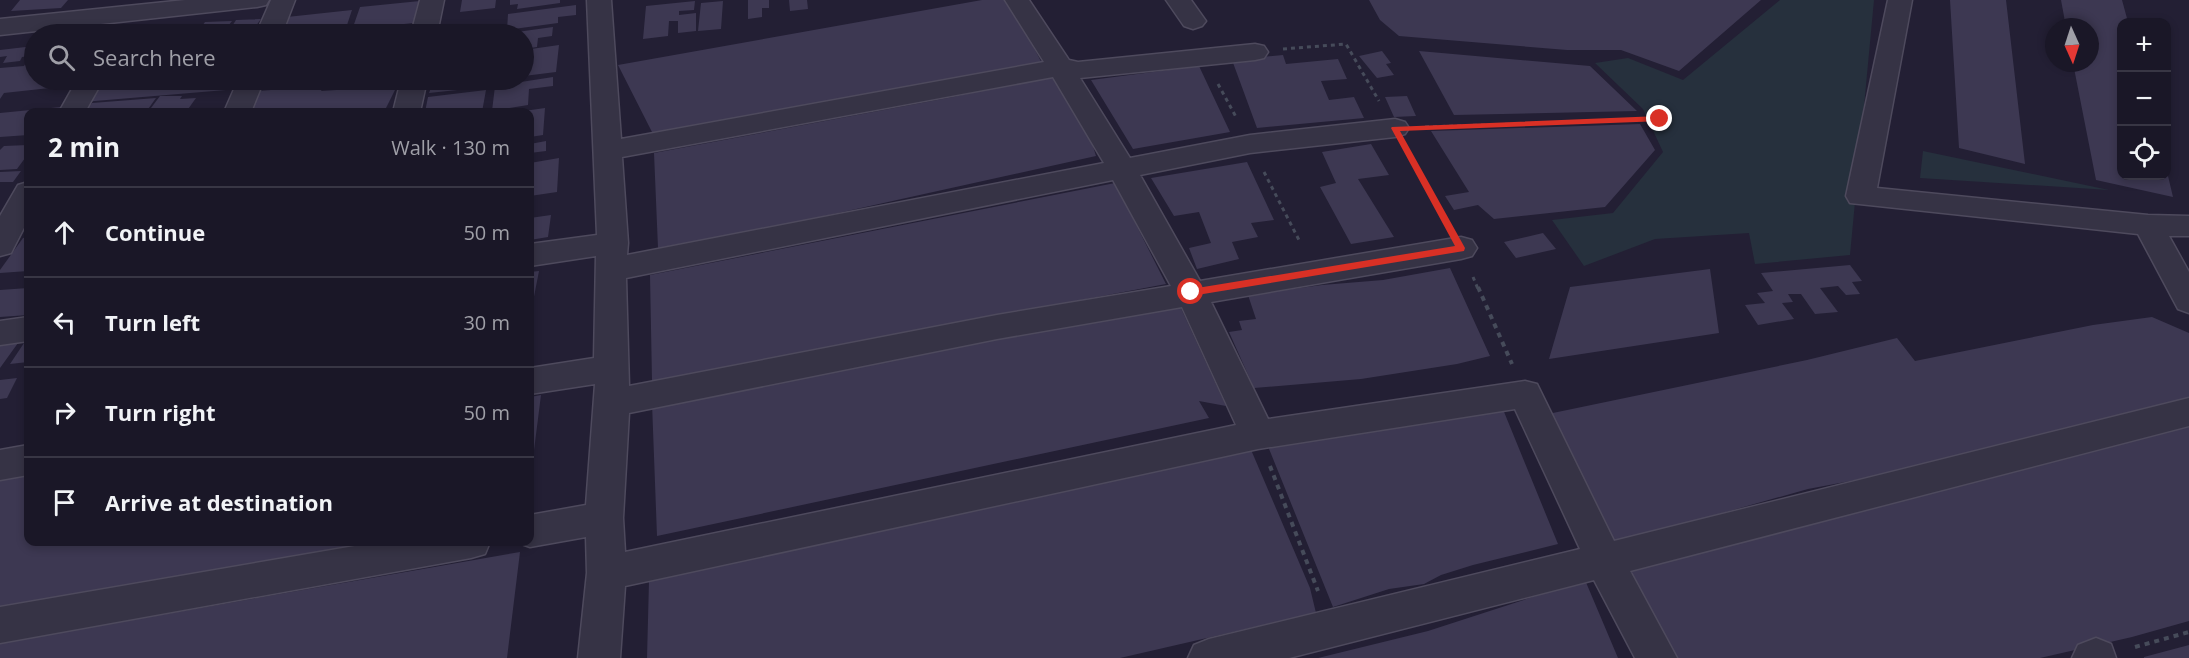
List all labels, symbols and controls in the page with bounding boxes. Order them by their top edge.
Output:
north arrow [2045,18,2099,72]
map controls [2117,18,2171,180]
button: + [2117,18,2171,72]
search box [24,24,534,90]
icon: search [45,41,78,74]
text: Search here [93,42,216,72]
button: − [2117,72,2171,126]
route end [1646,105,1672,131]
button: locate [2117,126,2171,180]
text: 2 min [48,129,120,165]
text: Walk · 130 m [391,134,510,161]
icon: ahead [48,216,81,249]
text: Continue [105,217,205,247]
text: 50 m [463,219,510,246]
route start [1177,278,1203,304]
icon: left [48,306,81,339]
text: Turn left [105,307,200,337]
text: 30 m [463,309,510,336]
icon: right [48,396,81,429]
text: Turn right [105,397,216,427]
text: 50 m [463,399,510,426]
icon: arrive [48,486,81,519]
text: Arrive at destination [105,487,333,517]

